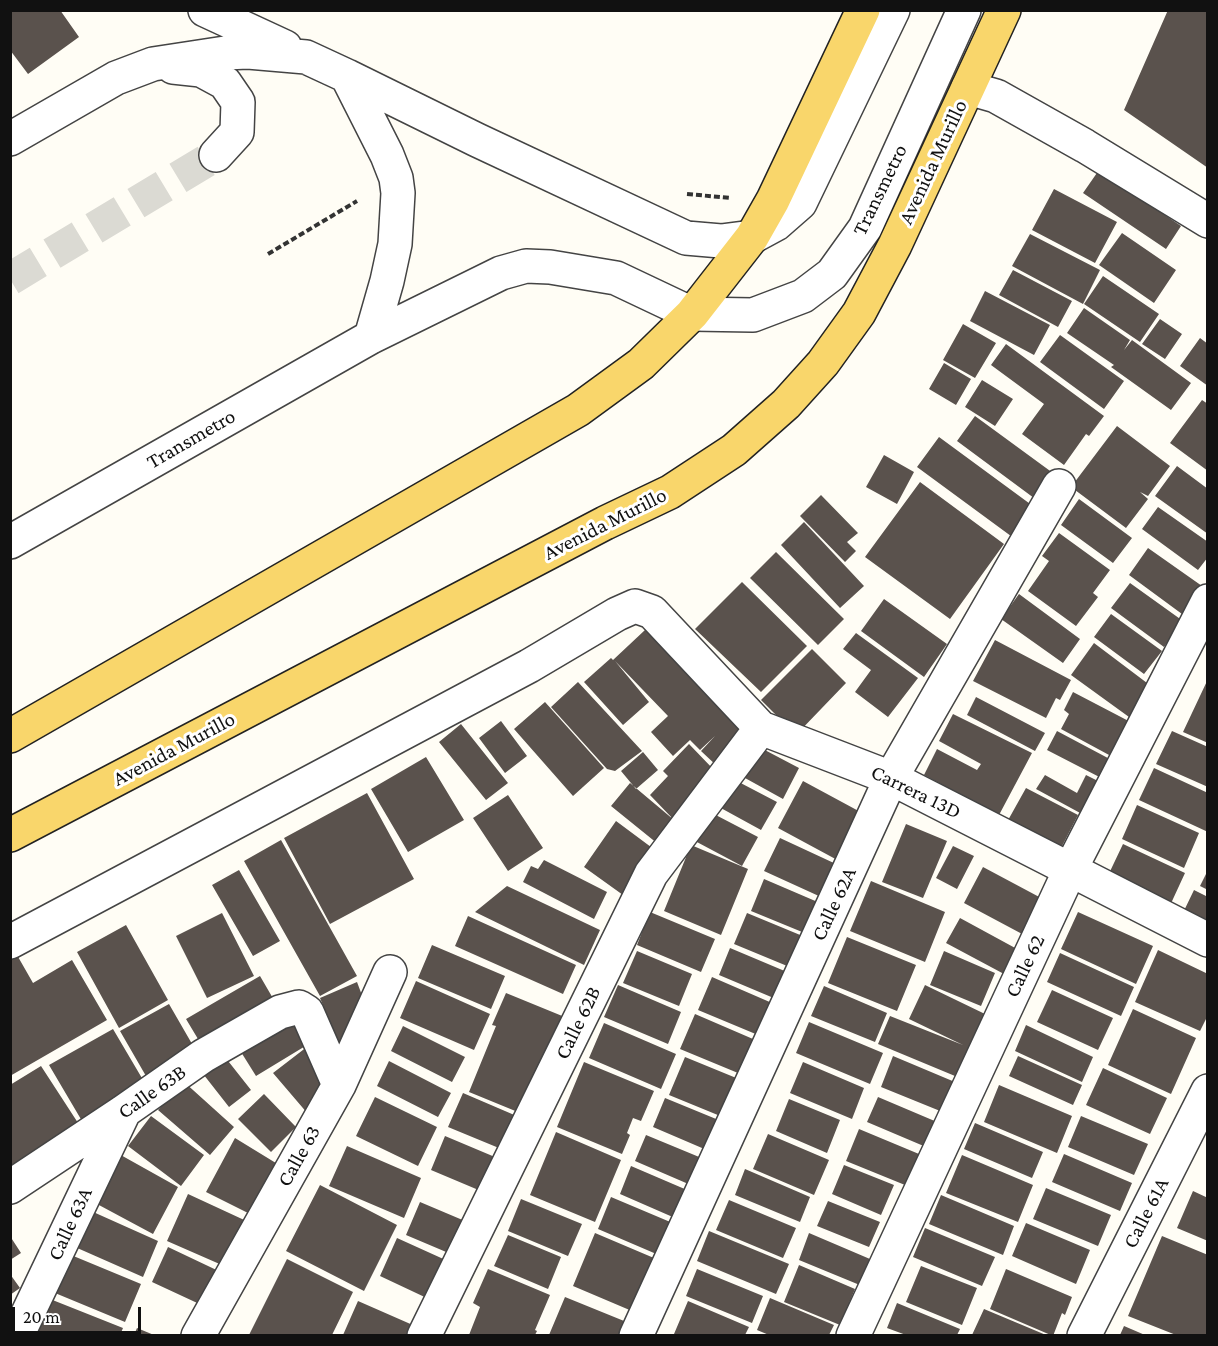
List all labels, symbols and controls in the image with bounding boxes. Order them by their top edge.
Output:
street label: Avenida Murillo [893,96,973,228]
street label: Transmetro [847,140,913,240]
street label: Transmetro [142,404,240,474]
street label: Avenida Murillo [539,482,671,566]
street label: Avenida Murillo [109,706,239,792]
street label: Carrera 13D [867,759,965,825]
street label: Calle 62A [806,863,862,945]
street label: Calle 62 [1000,931,1050,1001]
street label: Calle 62B [550,982,606,1064]
street label: Calle 63B [113,1059,191,1125]
street label: Calle 63 [272,1121,326,1191]
street label: Calle 61A [1118,1174,1174,1252]
street label: Calle 63A [42,1183,98,1265]
scale bar [15,1295,144,1333]
text: 20 m [23,1307,60,1327]

